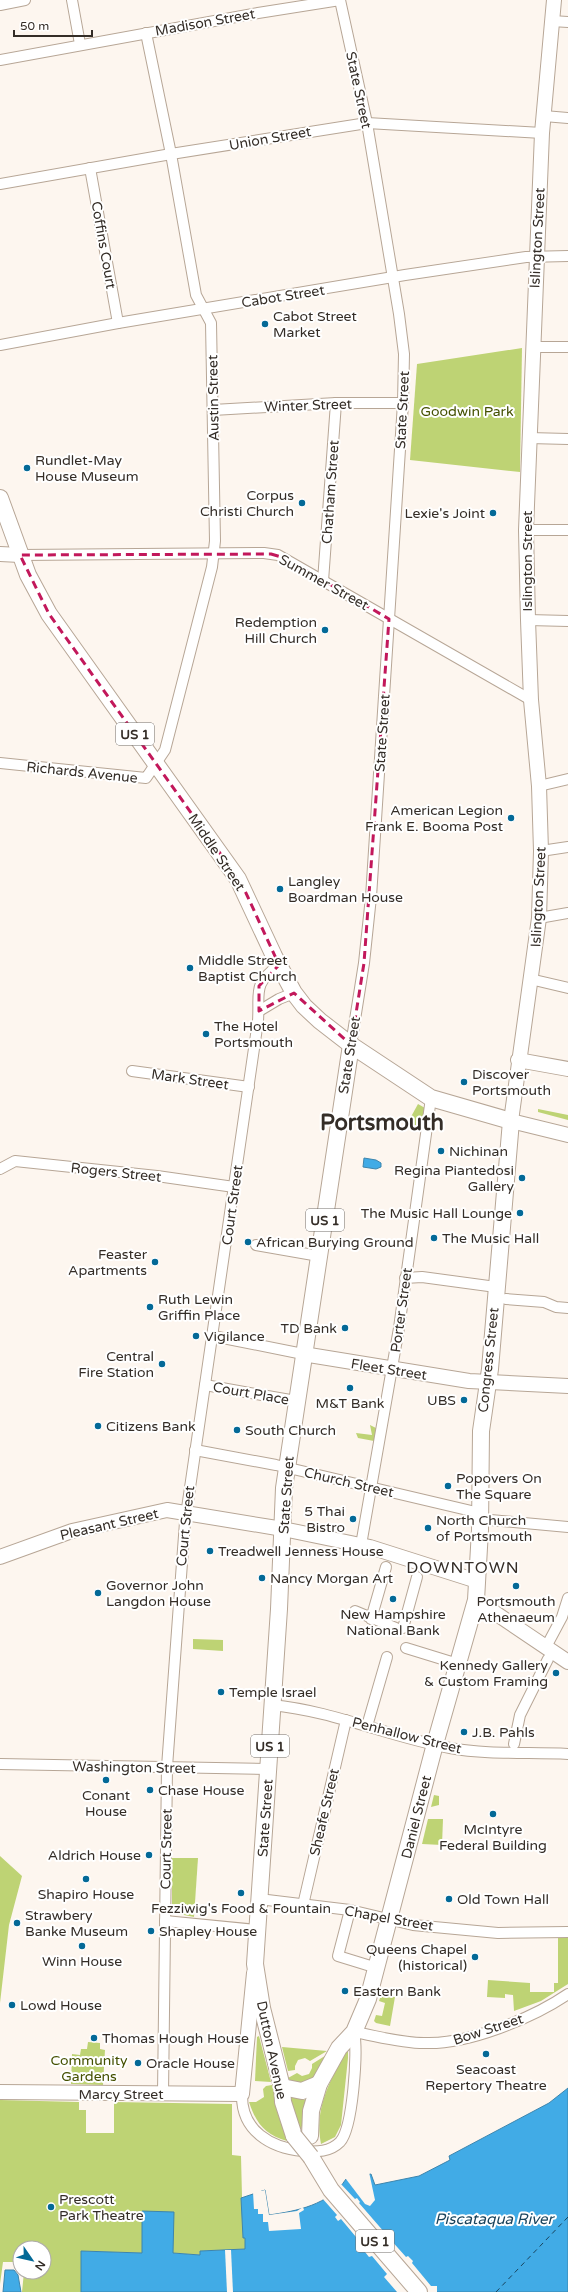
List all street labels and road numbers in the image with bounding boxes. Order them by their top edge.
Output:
street label: Madison Street [154,5,257,40]
street label: State Street [342,50,375,131]
street label: Union Street [228,123,313,154]
street label: Islington Street [526,187,549,289]
street label: Coffins Court [87,200,120,291]
street label: Cabot Street [240,281,326,311]
street label: Austin Street [204,354,223,441]
street label: State Street [392,370,413,450]
street label: Winter Street [264,395,353,416]
street label: Chatham Street [318,439,343,545]
street label: Islington Street [519,510,536,611]
street label: Summer Street [276,551,372,614]
street label: State Street [371,693,394,773]
road number: US 1 [116,723,154,745]
street label: Richards Avenue [25,758,138,787]
street label: Middle Street [184,810,249,895]
street label: Islington Street [527,846,550,948]
street label: State Street [335,1014,364,1095]
street label: Mark Street [150,1066,230,1093]
street label: Rogers Street [70,1159,163,1186]
street label: Court Street [218,1163,247,1246]
road number: US 1 [306,1209,344,1231]
street label: Porter Street [387,1266,416,1353]
street label: Congress Street [475,1306,503,1413]
street label: Fleet Street [350,1355,429,1384]
street label: Court Place [212,1378,290,1409]
street label: State Street [275,1455,298,1535]
street label: Church Street [302,1464,396,1501]
street label: Court Street [173,1484,198,1567]
street label: Pleasant Street [58,1505,161,1544]
street label: Penhallow Street [350,1714,464,1757]
road number: US 1 [251,1735,289,1757]
street label: Washington Street [72,1758,197,1777]
street label: Sheafe Street [306,1766,343,1857]
street label: Daniel Street [398,1773,435,1861]
street label: State Street [254,1778,277,1858]
street label: Court Street [157,1808,176,1890]
street label: Chapel Street [343,1902,435,1935]
street label: Dutton Avenue [253,1999,290,2101]
street label: Bow Street [451,2010,526,2049]
street label: Marcy Street [78,2086,164,2103]
road number: US 1 [356,2230,394,2252]

